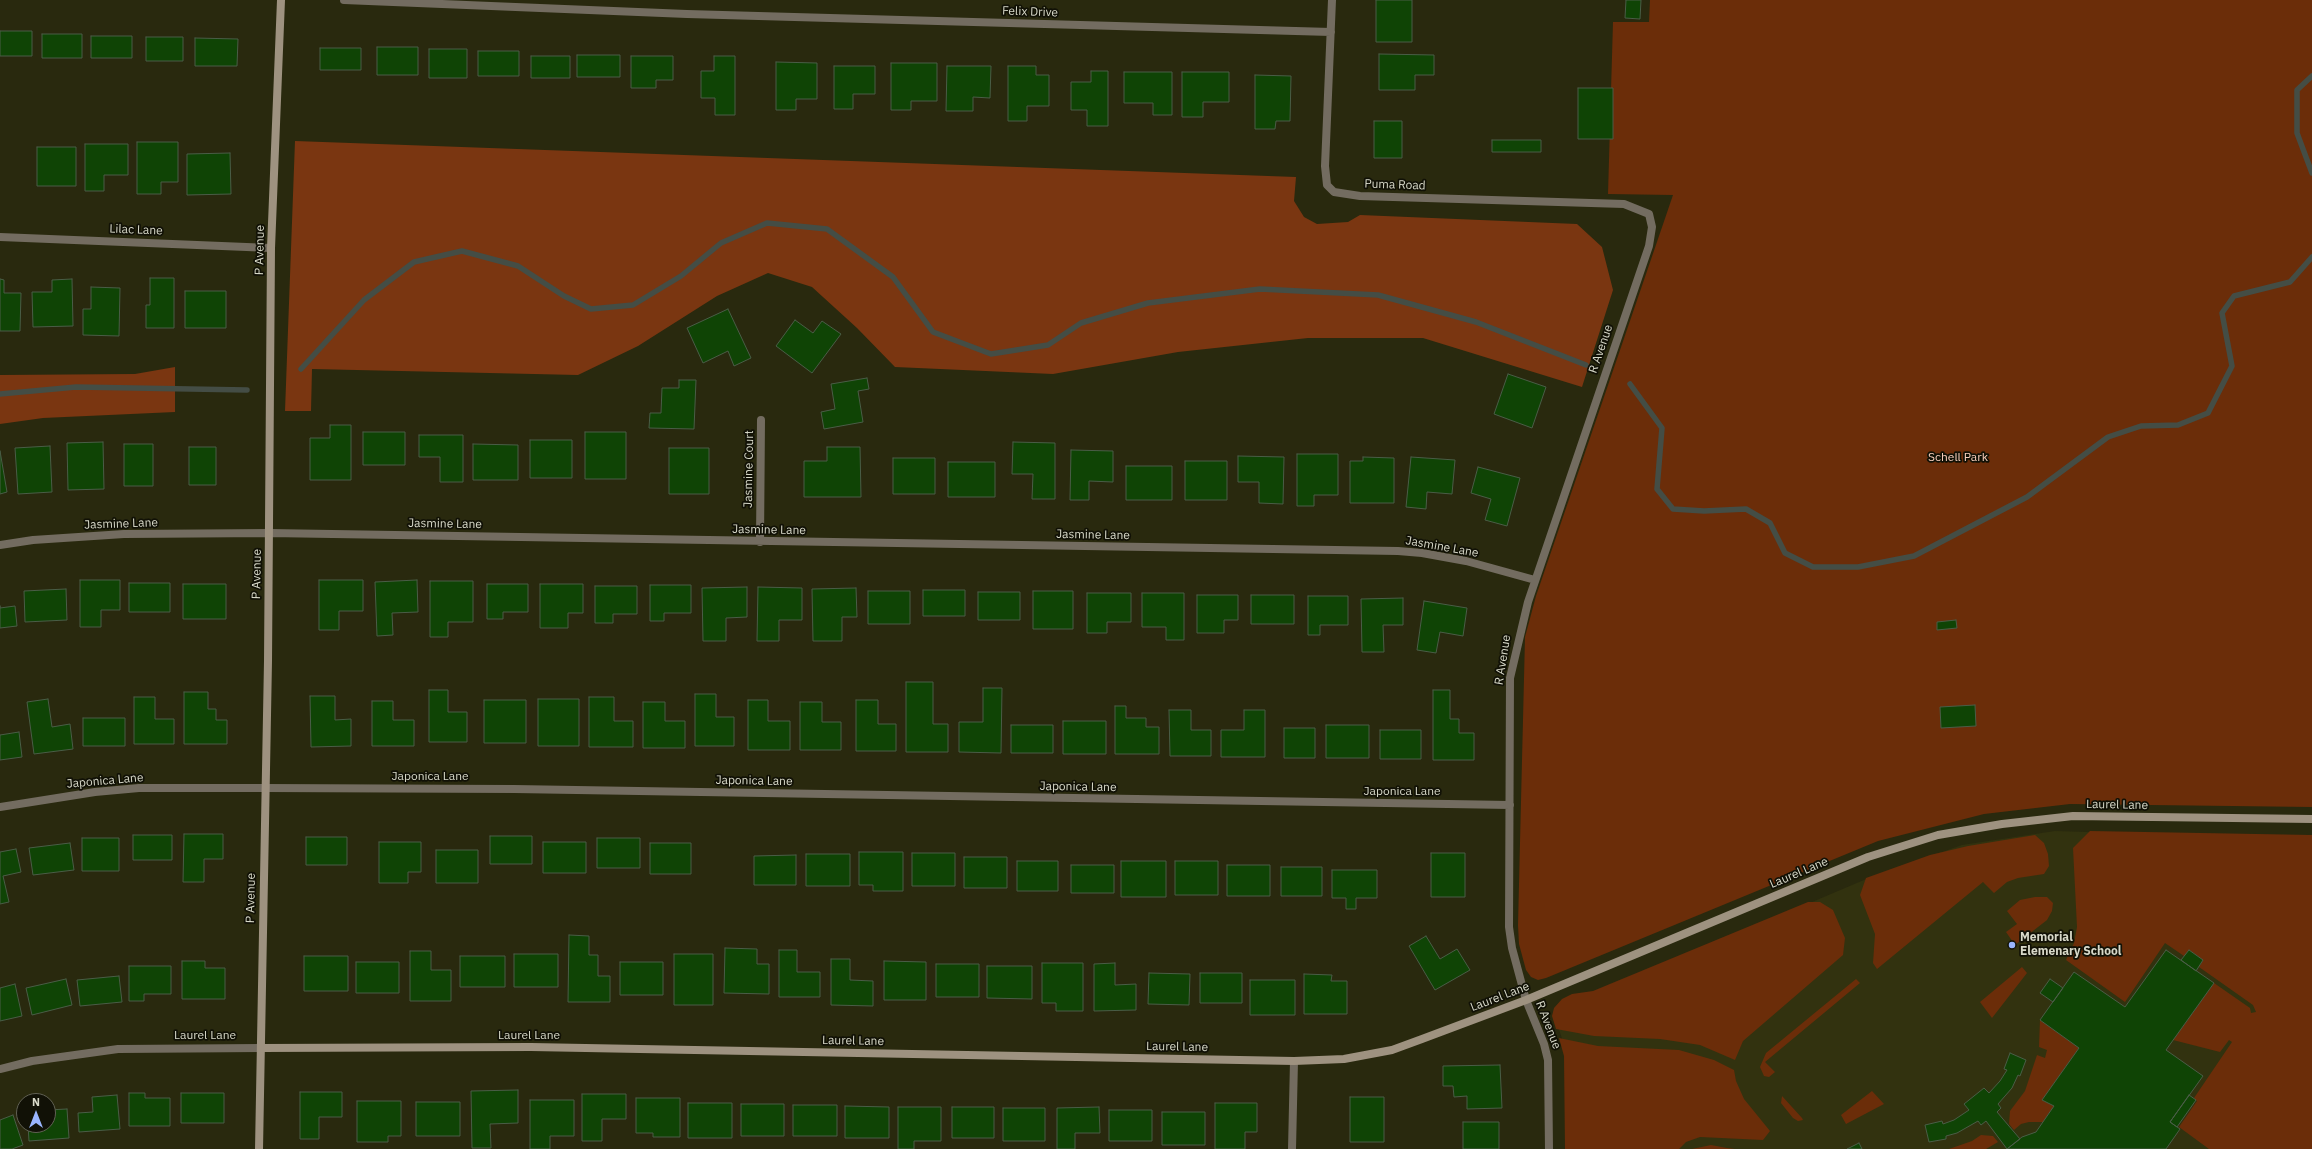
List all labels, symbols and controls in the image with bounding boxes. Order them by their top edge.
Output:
street label: Felix Drive [1002,4,1058,20]
street label: Puma Road [1364,177,1426,193]
street label: Lilac Lane [109,222,163,238]
street label: P Avenue [252,225,268,275]
street label: R Avenue [1586,323,1616,375]
street label: Jasmine Court [741,430,757,508]
park label: Schell Park [1928,451,1988,465]
street label: Jasmine Lane [84,516,158,532]
street label: Jasmine Lane [408,516,482,532]
street label: Jasmine Lane [732,522,806,538]
street label: Jasmine Lane [1056,527,1130,543]
street label: Jasmine Lane [1404,533,1480,561]
street label: P Avenue [249,549,265,599]
street label: R Avenue [1492,634,1514,686]
street label: Japonica Lane [66,770,144,792]
street label: Japonica Lane [391,770,469,784]
street label: Japonica Lane [715,773,793,789]
street label: Japonica Lane [1039,779,1117,795]
street label: Japonica Lane [1363,785,1441,799]
street label: Laurel Lane [2086,797,2148,813]
street label: Laurel Lane [1768,854,1830,892]
street label: P Avenue [243,873,259,923]
place label: Memorial Elemenary School [2020,931,2121,959]
marker: Memorial Elemenary School [2007,940,2017,950]
street label: Laurel Lane [1468,979,1532,1015]
street label: R Avenue [1532,999,1564,1051]
street label: Laurel Lane [174,1029,236,1043]
street label: Laurel Lane [498,1029,560,1043]
street label: Laurel Lane [822,1033,884,1049]
street label: Laurel Lane [1146,1039,1208,1055]
north arrow [16,1093,56,1133]
text: N [32,1095,40,1109]

